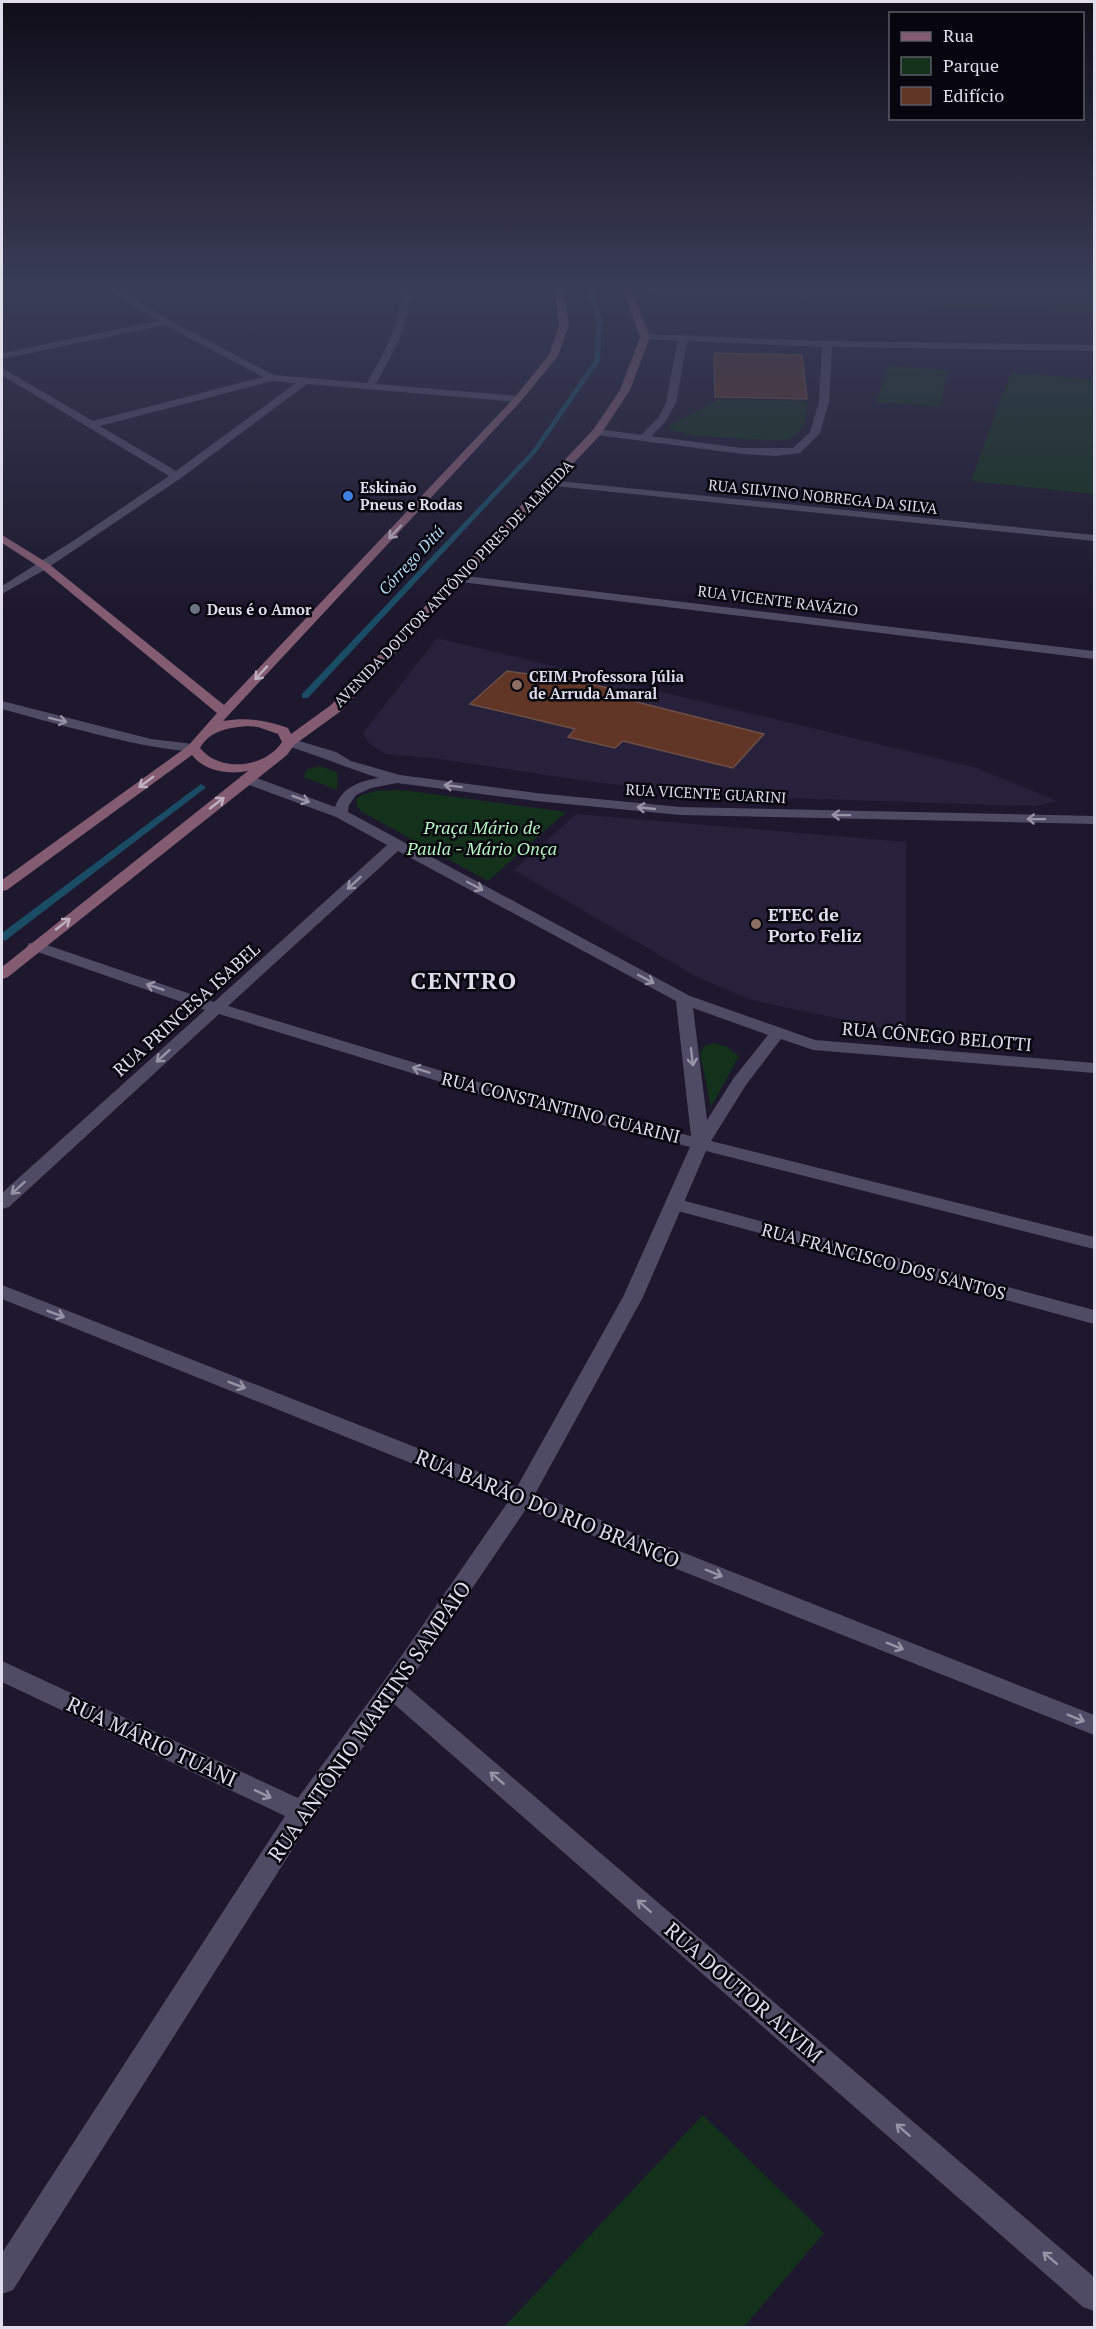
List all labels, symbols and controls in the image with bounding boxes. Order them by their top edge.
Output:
legend [889,12,1084,120]
text: Rua [943,23,974,47]
text: Parque [943,53,999,77]
text: Edifício [943,83,1004,107]
street label: AVENIDA DOUTOR ANTÔNIO PIRES DE ALMEIDA [329,454,578,711]
street label: RUA SILVINO NOBREGA DA SILVA [707,474,939,518]
place label: Eskinão Pneus e Rodas [360,477,463,514]
marker: Eskinão Pneus e Rodas [341,489,355,503]
water label: Córrego Ditú [373,520,449,600]
one-way arrow [388,524,402,539]
street label: RUA VICENTE RAVÁZIO [696,580,860,620]
place label: Deus é o Amor [207,599,312,619]
marker: Deus é o Amor [188,602,202,616]
one-way arrow [254,666,268,681]
place label: CEIM Professora Júlia de Arruda Amaral [529,666,685,703]
marker: CEIM Professora Júlia de Arruda Amaral [510,678,524,692]
one-way arrow [48,715,67,726]
one-way arrow [138,776,154,788]
street label: RUA VICENTE GUARINI [625,779,787,807]
one-way arrow [443,780,463,791]
one-way arrow [291,795,309,806]
one-way arrow [208,797,224,810]
one-way arrow [637,802,657,813]
one-way arrow [832,809,852,820]
one-way arrow [1027,813,1047,825]
park label: Praça Mário de Paula - Mário Onça [406,815,557,860]
one-way arrow [347,876,362,890]
one-way arrow [465,881,483,892]
place label: ETEC de Porto Feliz [768,902,861,947]
one-way arrow [55,917,71,930]
marker: ETEC de Porto Feliz [749,917,763,931]
street label: RUA PRINCESA ISABEL [108,937,264,1081]
district label: CENTRO [410,964,518,996]
one-way arrow [637,973,654,985]
one-way arrow [146,981,165,992]
street label: RUA CÔNEGO BELOTTI [841,1016,1033,1056]
one-way arrow [686,1047,697,1067]
one-way arrow [155,1049,170,1063]
one-way arrow [412,1064,431,1075]
street label: RUA CONSTANTINO GUARINI [439,1066,683,1148]
one-way arrow [11,1180,26,1195]
street label: RUA FRANCISCO DOS SANTOS [759,1217,1009,1305]
one-way arrow [46,1309,65,1320]
one-way arrow [228,1380,246,1391]
street label: RUA BARÃO DO RIO BRANCO [412,1442,684,1574]
one-way arrow [704,1569,723,1580]
street label: RUA ANTÔNIO MARTINS SAMPÁIO [261,1575,477,1867]
one-way arrow [885,1641,904,1652]
street label: RUA MÁRIO TUANI [62,1689,242,1793]
one-way arrow [1067,1713,1085,1724]
one-way arrow [489,1772,505,1785]
one-way arrow [254,1788,272,1800]
one-way arrow [637,1899,652,1913]
street label: RUA DOUTOR ALVIM [659,1916,829,2068]
one-way arrow [896,2123,911,2137]
one-way arrow [1043,2251,1058,2265]

